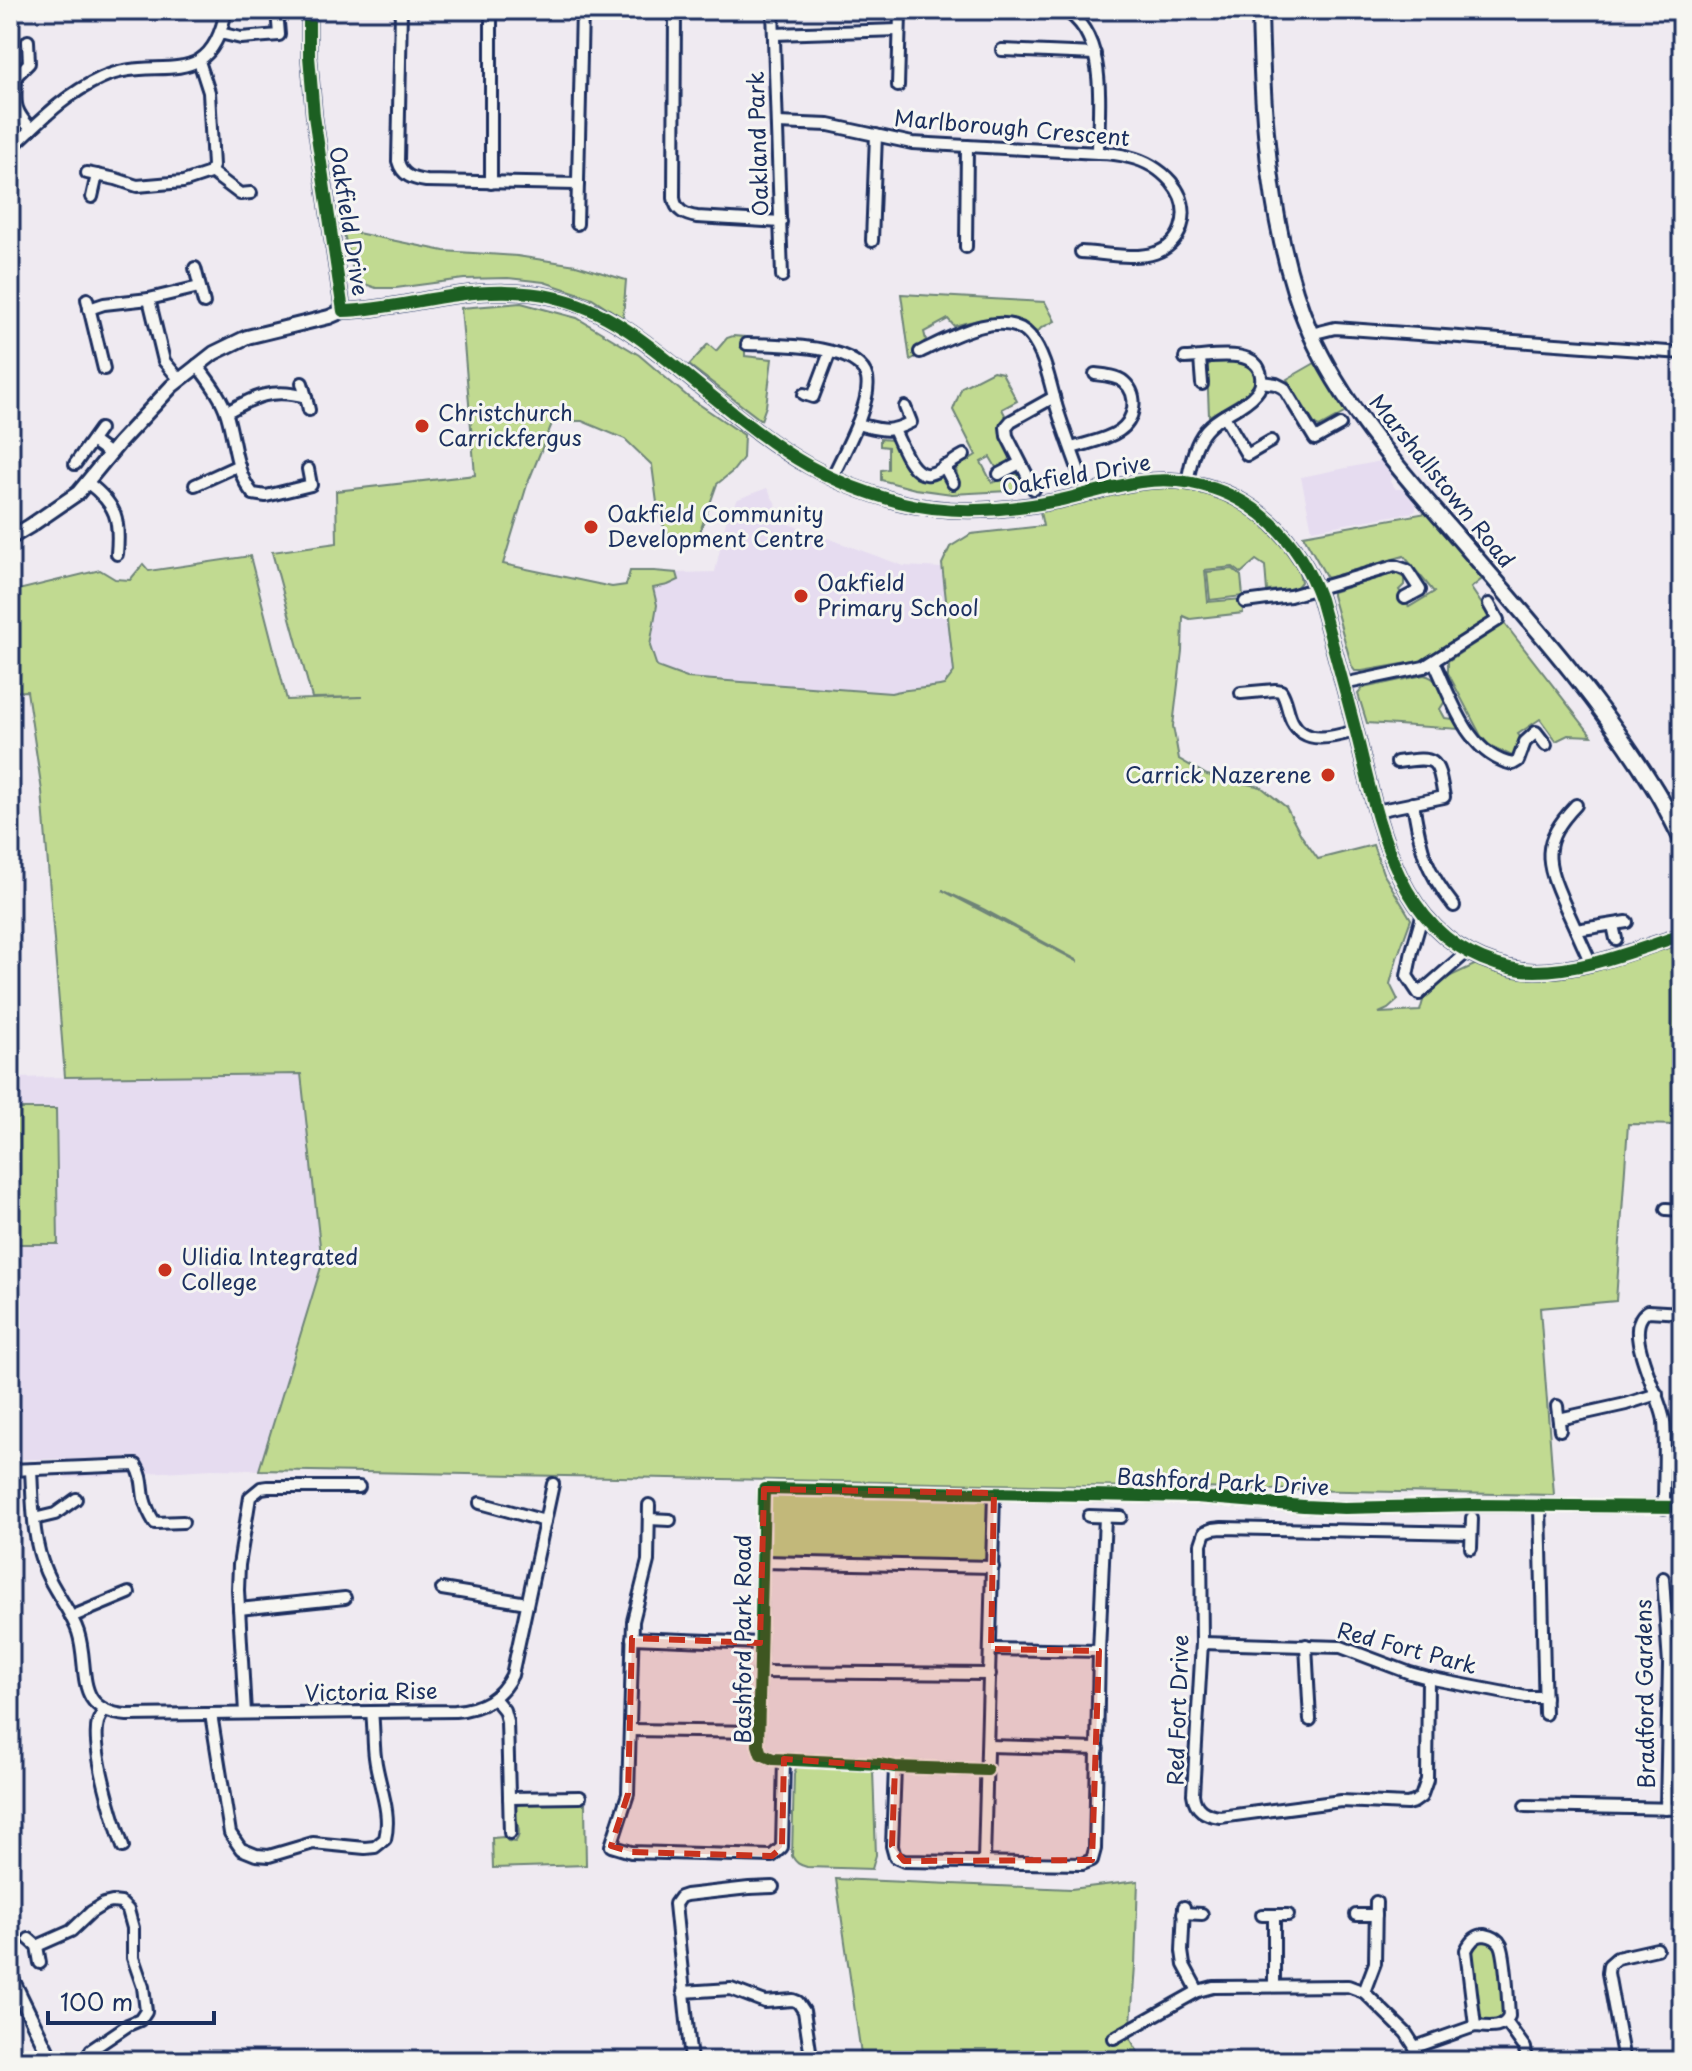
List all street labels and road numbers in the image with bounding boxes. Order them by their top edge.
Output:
street label: Oakland Park [737,71,776,217]
street label: Marlborough Crescent [893,100,1131,153]
street label: Oakfield Drive [322,144,379,298]
street label: Marshallstown Road [1362,386,1524,574]
street label: Oakfield Drive [999,444,1153,503]
street label: Bashford Park Drive [1116,1458,1330,1503]
street label: Bashford Park Road [725,1534,758,1744]
street label: Bradford Gardens [1625,1599,1662,1789]
street label: Red Fort Park [1334,1612,1481,1681]
street label: Red Fort Drive [1157,1634,1196,1786]
street label: Victoria Rise [304,1673,438,1708]

